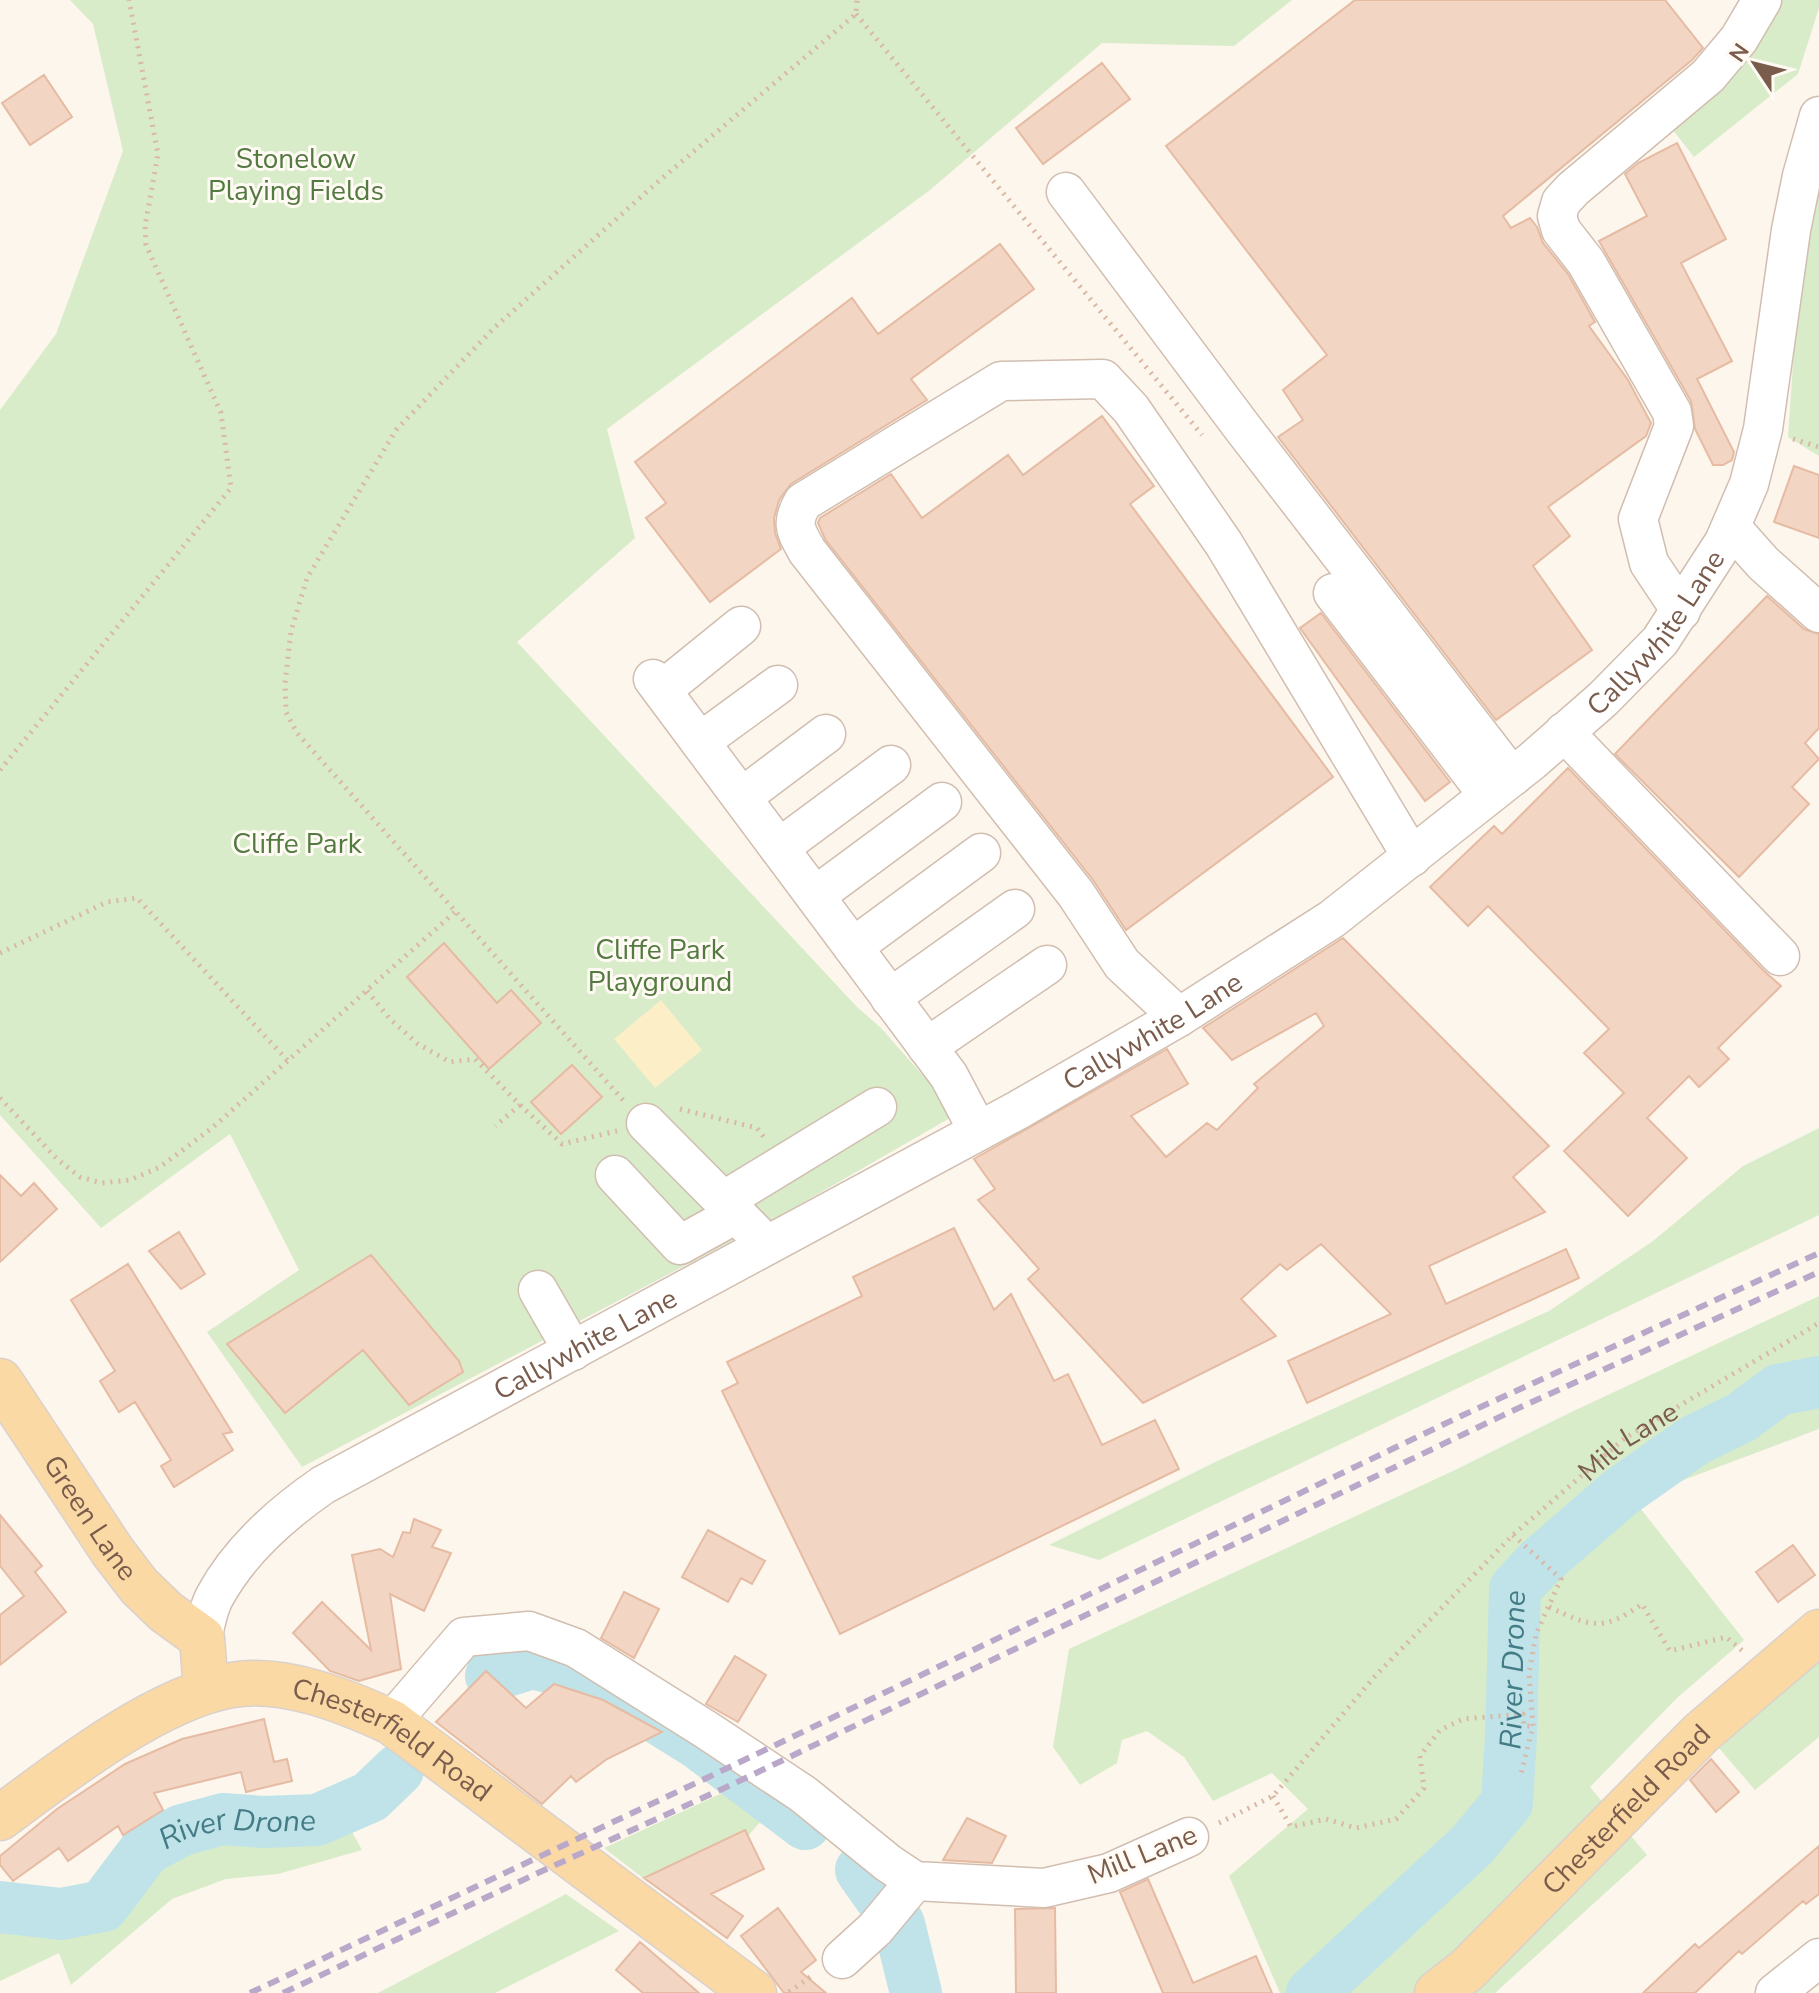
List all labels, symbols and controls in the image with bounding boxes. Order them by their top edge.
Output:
north arrow [1715,24,1795,104]
text: N [1722,38,1756,68]
park label: Stonelow Playing Fields [208,140,384,210]
street label: Callywhite Lane [1579,543,1734,725]
park label: Cliffe Park [232,825,363,863]
park label: Cliffe Park Playground [588,931,732,1001]
street label: Callywhite Lane [1056,963,1250,1100]
street label: Callywhite Lane [487,1280,684,1409]
street label: Mill Lane [1570,1393,1685,1490]
street label: Green Lane [34,1448,146,1589]
water label: River Drone [1490,1590,1536,1751]
street label: Chesterfield Road [289,1670,499,1811]
street label: Chesterfield Road [1534,1716,1719,1903]
water label: River Drone [152,1799,317,1860]
street label: Mill Lane [1082,1816,1203,1894]

